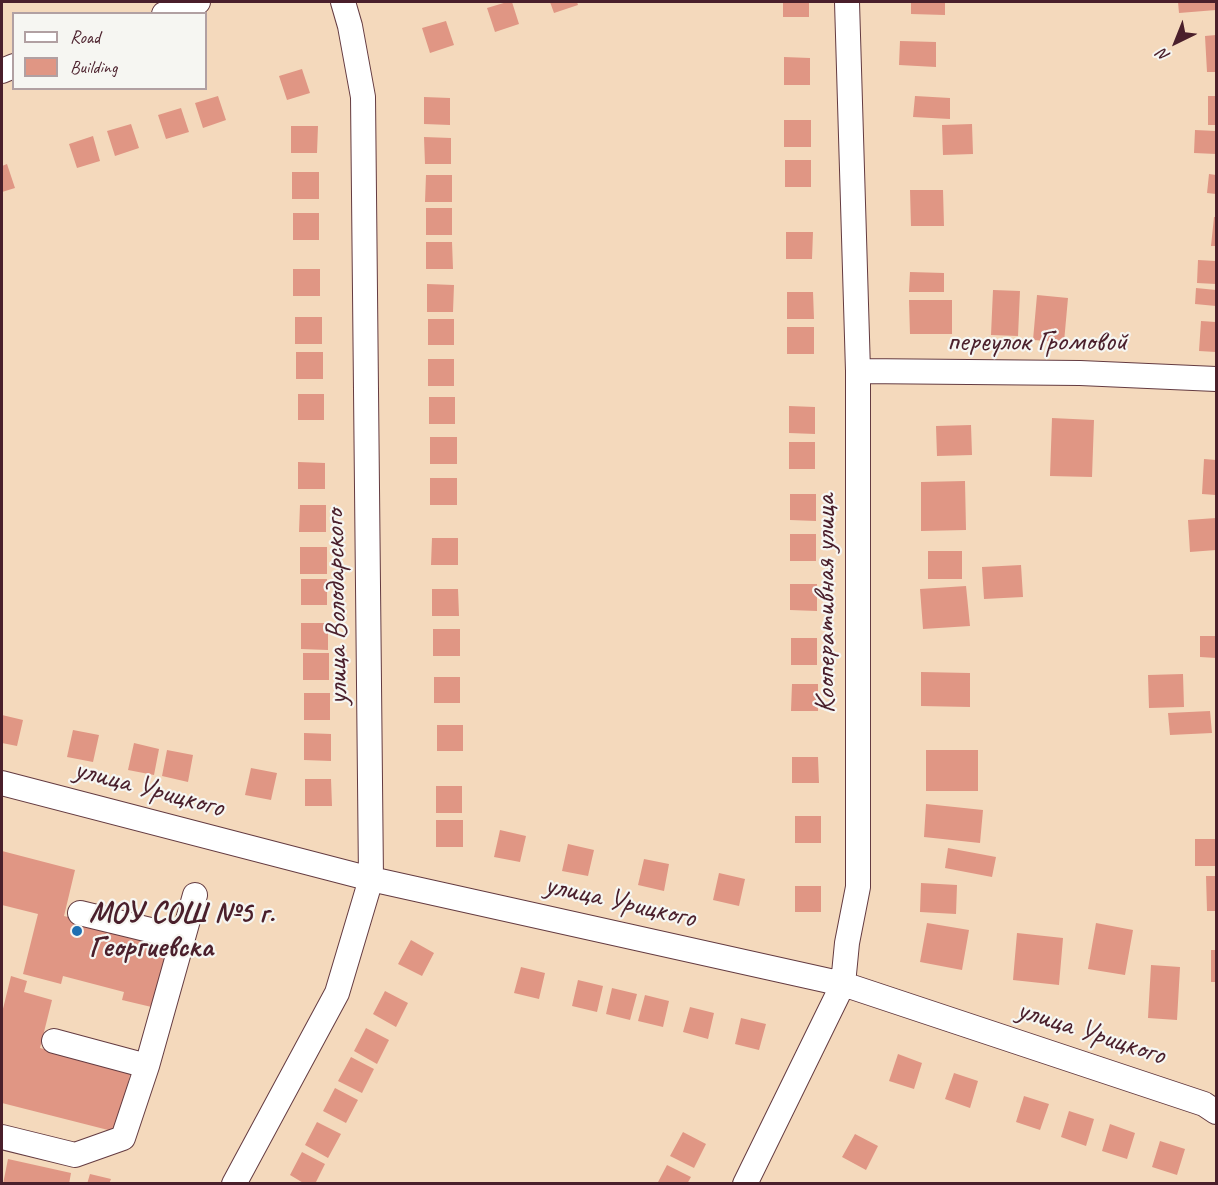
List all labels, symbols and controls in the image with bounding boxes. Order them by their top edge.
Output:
legend [12,12,207,90]
north arrow [1146,12,1206,72]
text: Road [70,26,100,48]
text: N [1153,44,1174,66]
text: Building [70,56,117,78]
street label: переулок Громовой [947,324,1127,360]
street label: Кооперативная улица [808,495,844,713]
street label: улица Володарского [317,509,357,705]
street label: улица Урицкого [70,752,228,826]
street label: улица Урицкого [541,867,699,937]
place label: МОУ СОШ №5 г. Георгиевска [89,896,274,966]
marker: МОУ СОШ №5 г. Георгиевска [70,924,84,938]
street label: улица Урицкого [1012,992,1170,1074]

